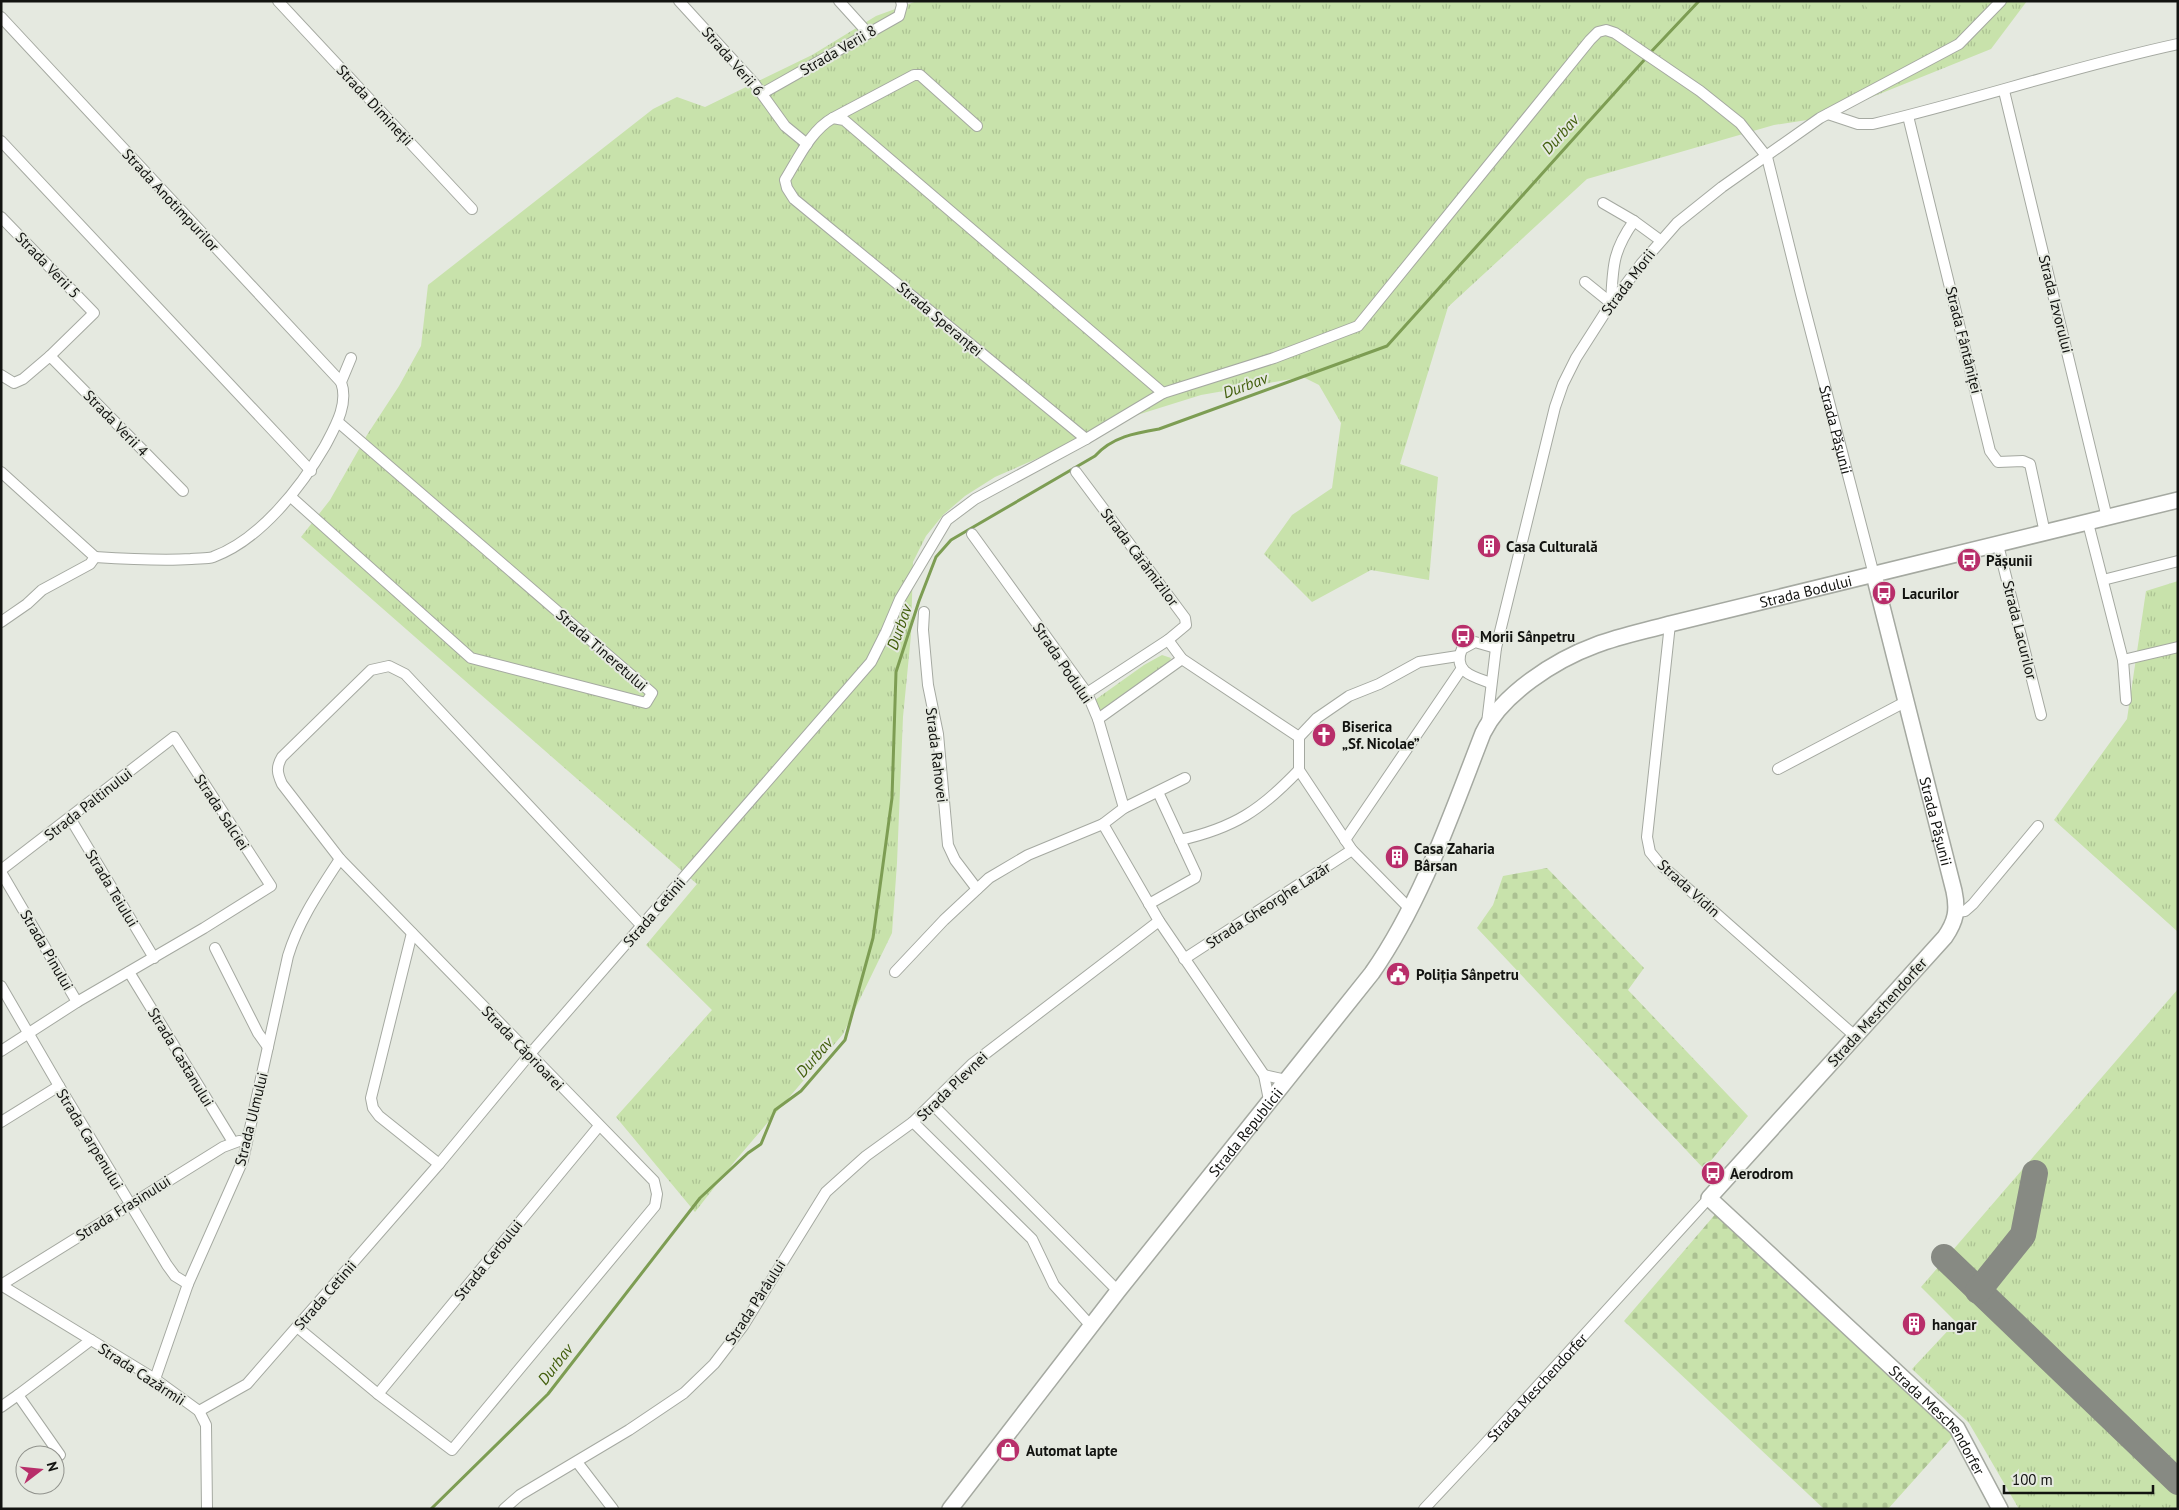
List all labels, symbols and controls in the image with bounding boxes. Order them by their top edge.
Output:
street label: Strada Verii 8 [796,20,880,80]
street label: Strada Verii 6 [698,23,768,99]
street label: Strada Dimineții [333,60,417,150]
water label: Durbav [1537,109,1584,158]
street label: Strada Anotimpurilor [118,145,224,255]
street label: Strada Verii 5 [12,228,84,302]
street label: Strada Morii [1597,245,1659,319]
street label: Strada Izvorului [2035,253,2077,355]
street label: Strada Speranței [893,278,987,360]
street label: Strada Fântâniței [1941,284,1987,396]
water label: Durbav [1220,367,1272,402]
street label: Strada Pășunii [1816,383,1857,476]
street label: Strada Verii 4 [80,386,152,460]
street label: Strada Cărămizilor [1097,504,1183,610]
building icon: Casa Culturală [1476,533,1502,559]
place label: Casa Culturală [1506,537,1598,556]
bus stop icon: Pășunii [1956,547,1982,573]
place label: Pășunii [1986,551,2033,570]
street label: Strada Bodului [1757,570,1854,611]
street label: Strada Lacurilor [1999,578,2041,682]
bus stop icon: Lacurilor [1871,580,1897,606]
place label: Lacurilor [1902,584,1959,603]
water label: Durbav [882,600,917,652]
street label: Strada Tineretului [552,605,652,695]
street label: Strada Podului [1029,619,1097,707]
bus stop icon: Morii Sânpetru [1450,623,1476,649]
place label: Morii Sânpetru [1480,627,1575,646]
street label: Strada Rahovei [922,706,952,804]
place label: Biserica „Sf. Nicolae” [1342,717,1420,753]
church icon: Biserica „Sf. Nicolae” [1311,722,1337,748]
street label: Strada Paltinului [40,764,136,844]
street label: Strada Salciei [190,770,254,854]
street label: Strada Pășunii [1916,775,1957,868]
place label: Casa Zaharia Bârsan [1414,839,1495,875]
building icon: Casa Zaharia Bârsan [1384,844,1410,870]
street label: Strada Teiului [81,846,143,930]
street label: Strada Vidin [1654,855,1724,921]
street label: Strada Gheorghe Lazăr [1202,858,1334,952]
street label: Strada Cetinii [619,873,689,951]
street label: Strada Pinului [16,906,78,994]
street label: Strada Meschendorfer [1823,954,1931,1070]
public building icon: Poliția Sânpetru [1385,961,1411,987]
place label: Poliția Sânpetru [1416,965,1519,984]
street label: Strada Căprioarei [478,1002,568,1094]
street label: Strada Castanului [144,1004,218,1110]
water label: Durbav [791,1031,838,1081]
street label: Strada Plevnei [912,1047,992,1125]
street label: Strada Ulmului [230,1070,272,1168]
street label: Strada Republicii [1204,1083,1286,1180]
street label: Strada Carpenului [52,1085,128,1193]
bus stop icon: Aerodrom [1700,1160,1726,1186]
place label: Aerodrom [1730,1164,1793,1183]
street label: Strada Frasinului [72,1171,174,1245]
street label: Strada Cerbului [450,1216,526,1304]
street label: Strada Cetinii [290,1256,360,1334]
street label: Strada Pârâului [720,1256,790,1348]
building icon: hangar [1901,1311,1927,1337]
place label: hangar [1932,1315,1977,1334]
street label: Strada Meschendorfer [1482,1329,1591,1445]
water label: Durbav [533,1338,578,1389]
street label: Strada Cazărmii [95,1339,189,1409]
street label: Strada Meschendorfer [1885,1361,1990,1478]
shop icon: Automat lapte [995,1437,1021,1463]
place label: Automat lapte [1026,1441,1118,1460]
north arrow [15,1445,65,1495]
text: N [43,1460,62,1473]
scale bar [2004,1462,2153,1494]
text: 100 m [2012,1470,2053,1489]

